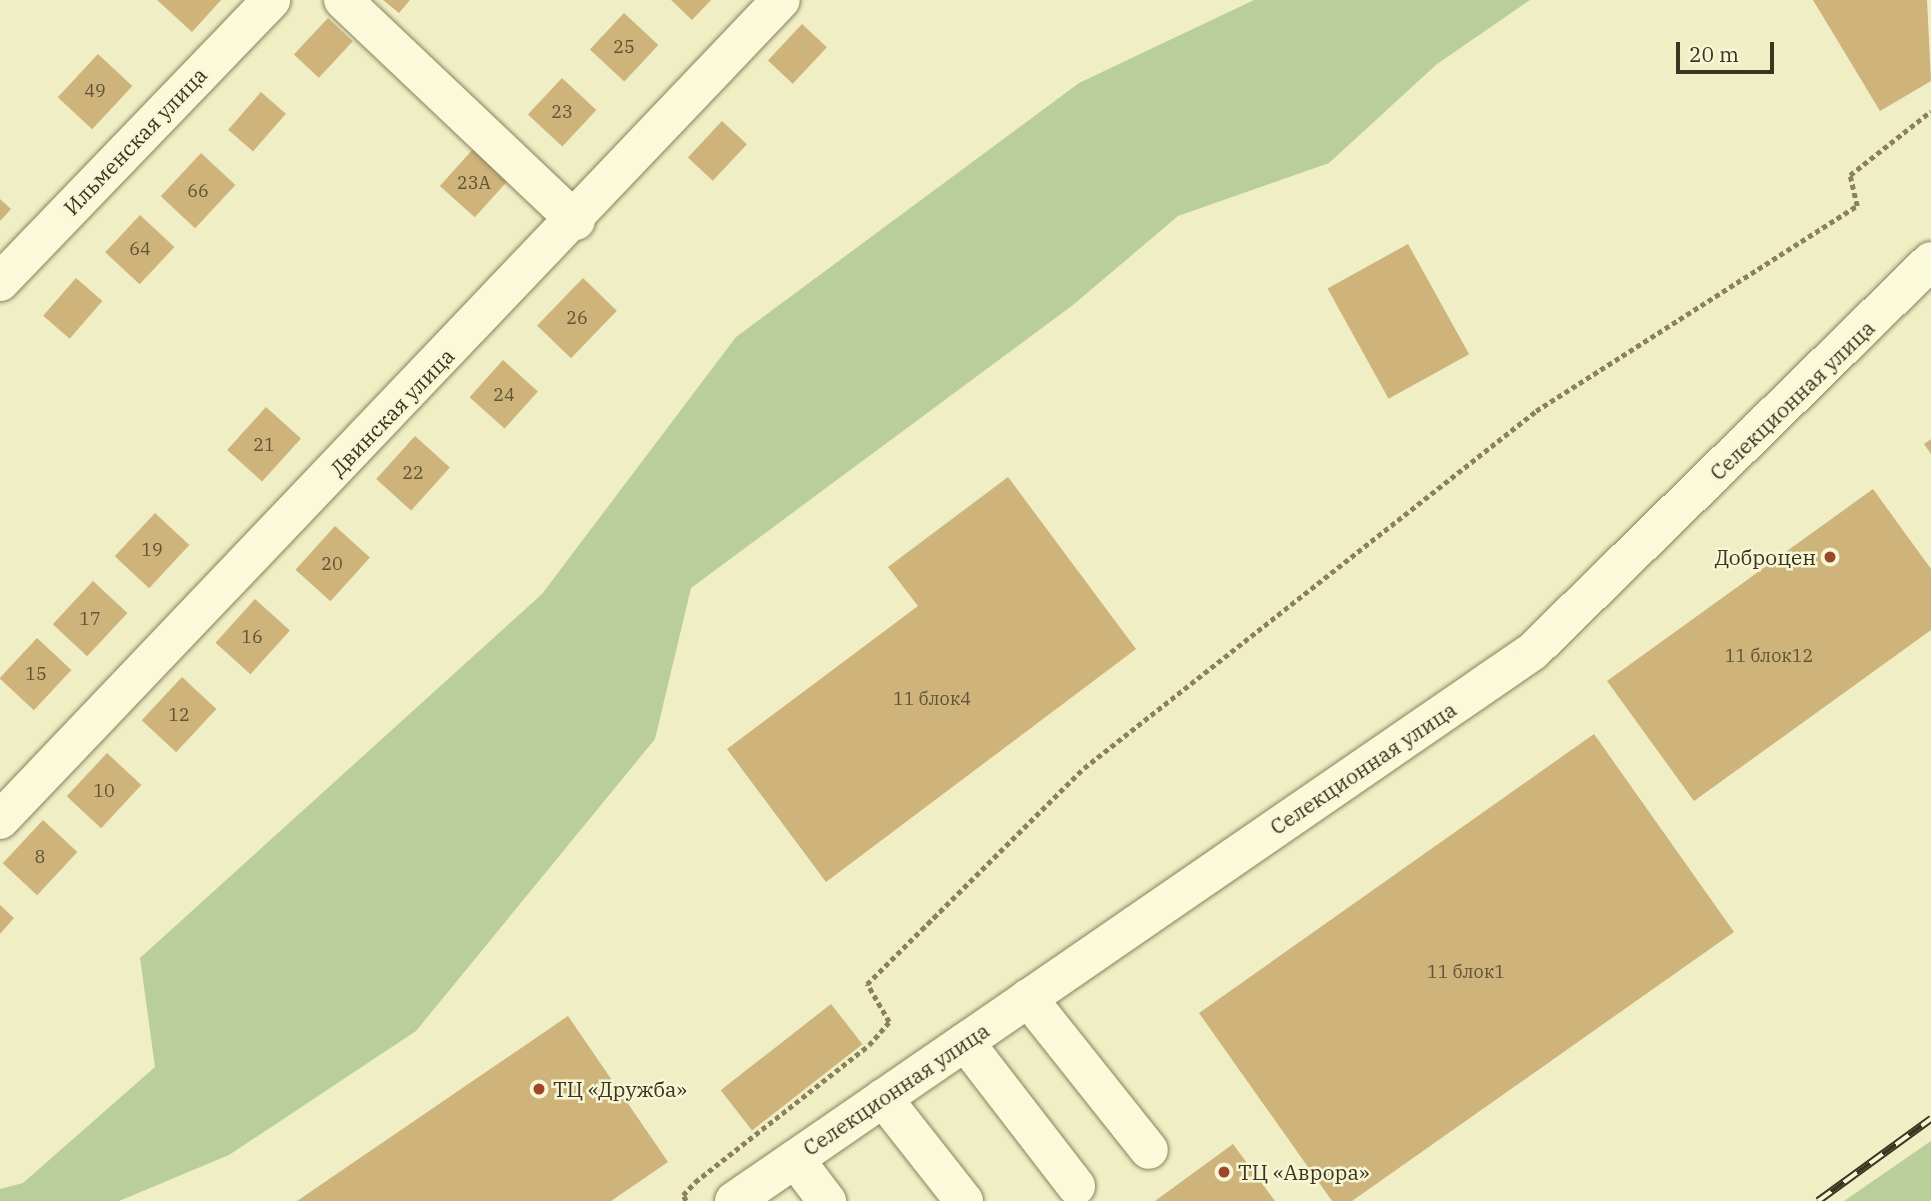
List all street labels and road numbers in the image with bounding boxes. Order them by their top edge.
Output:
street label: Ильменская улица [58,62,212,220]
street label: Селекционная улица [1705,315,1879,485]
street label: Двинская улица [325,343,459,481]
street label: Селекционная улица [1265,696,1461,840]
street label: Селекционная улица [798,1017,994,1161]

